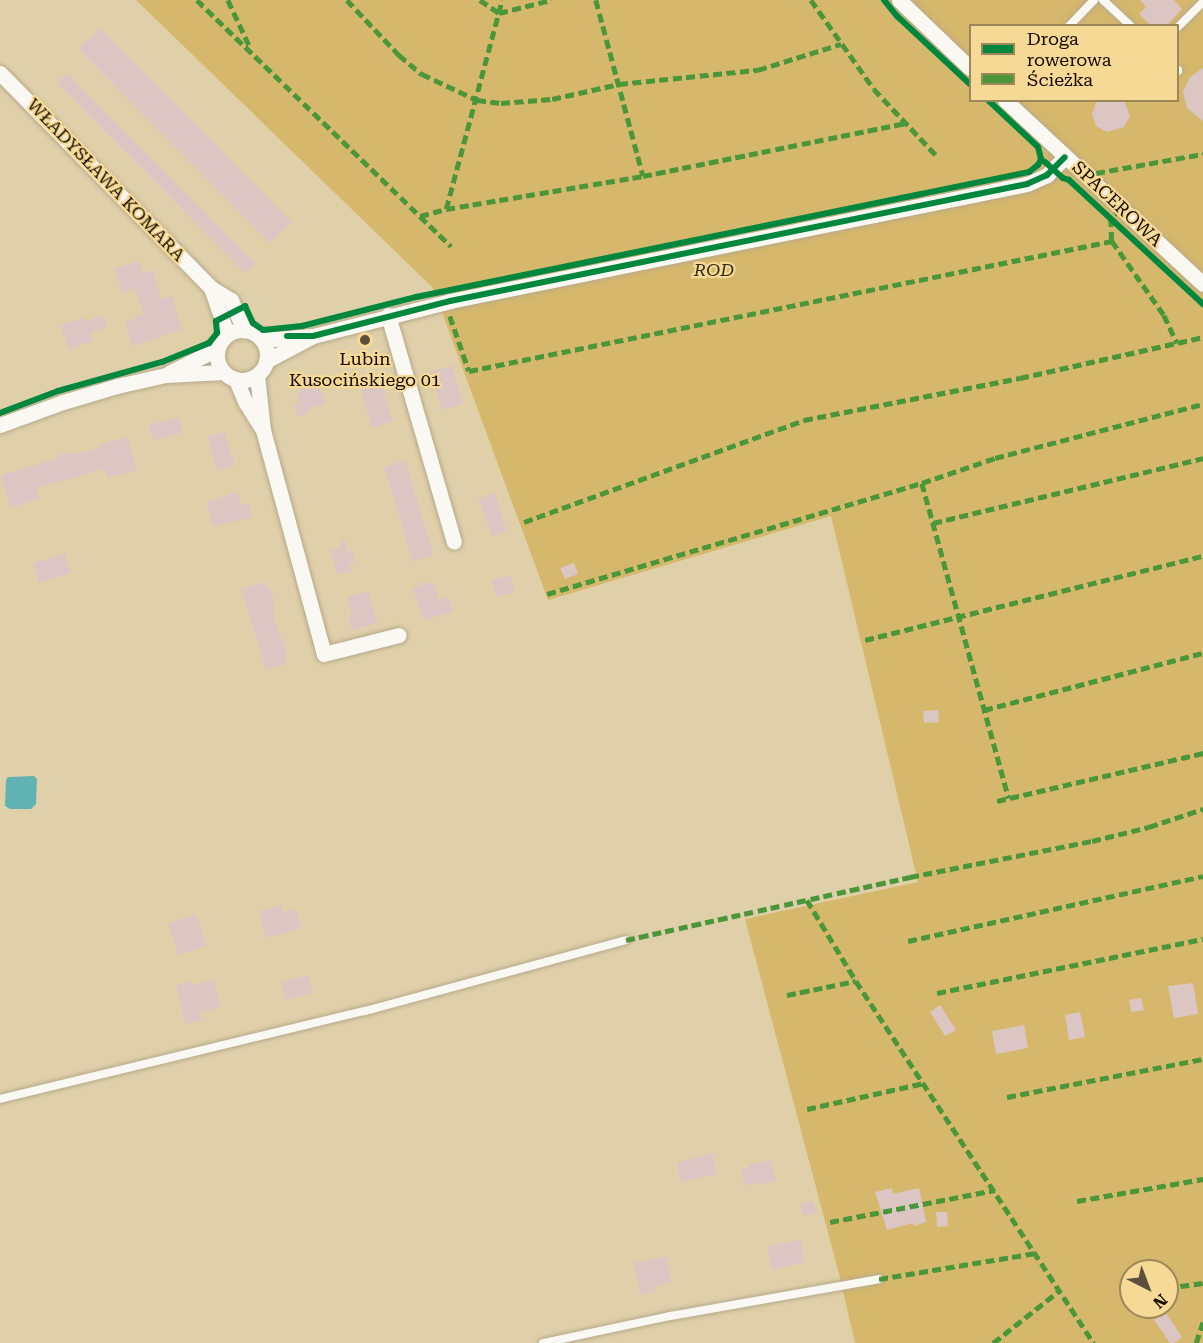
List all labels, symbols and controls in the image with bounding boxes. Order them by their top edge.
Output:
legend [969,24,1179,102]
text: Droga rowerowa [1027,28,1111,70]
text: Ścieżka [1027,69,1093,90]
street label: WŁADYSŁAWA KOMARA [22,94,190,266]
street label: SPACEROWA [1067,157,1167,251]
park label: ROD [694,259,734,281]
marker: Lubin Kusocińskiego 01 [358,333,372,347]
place label: Lubin Kusocińskiego 01 [289,349,441,392]
north arrow [1119,1259,1179,1319]
text: N [1149,1290,1171,1312]

